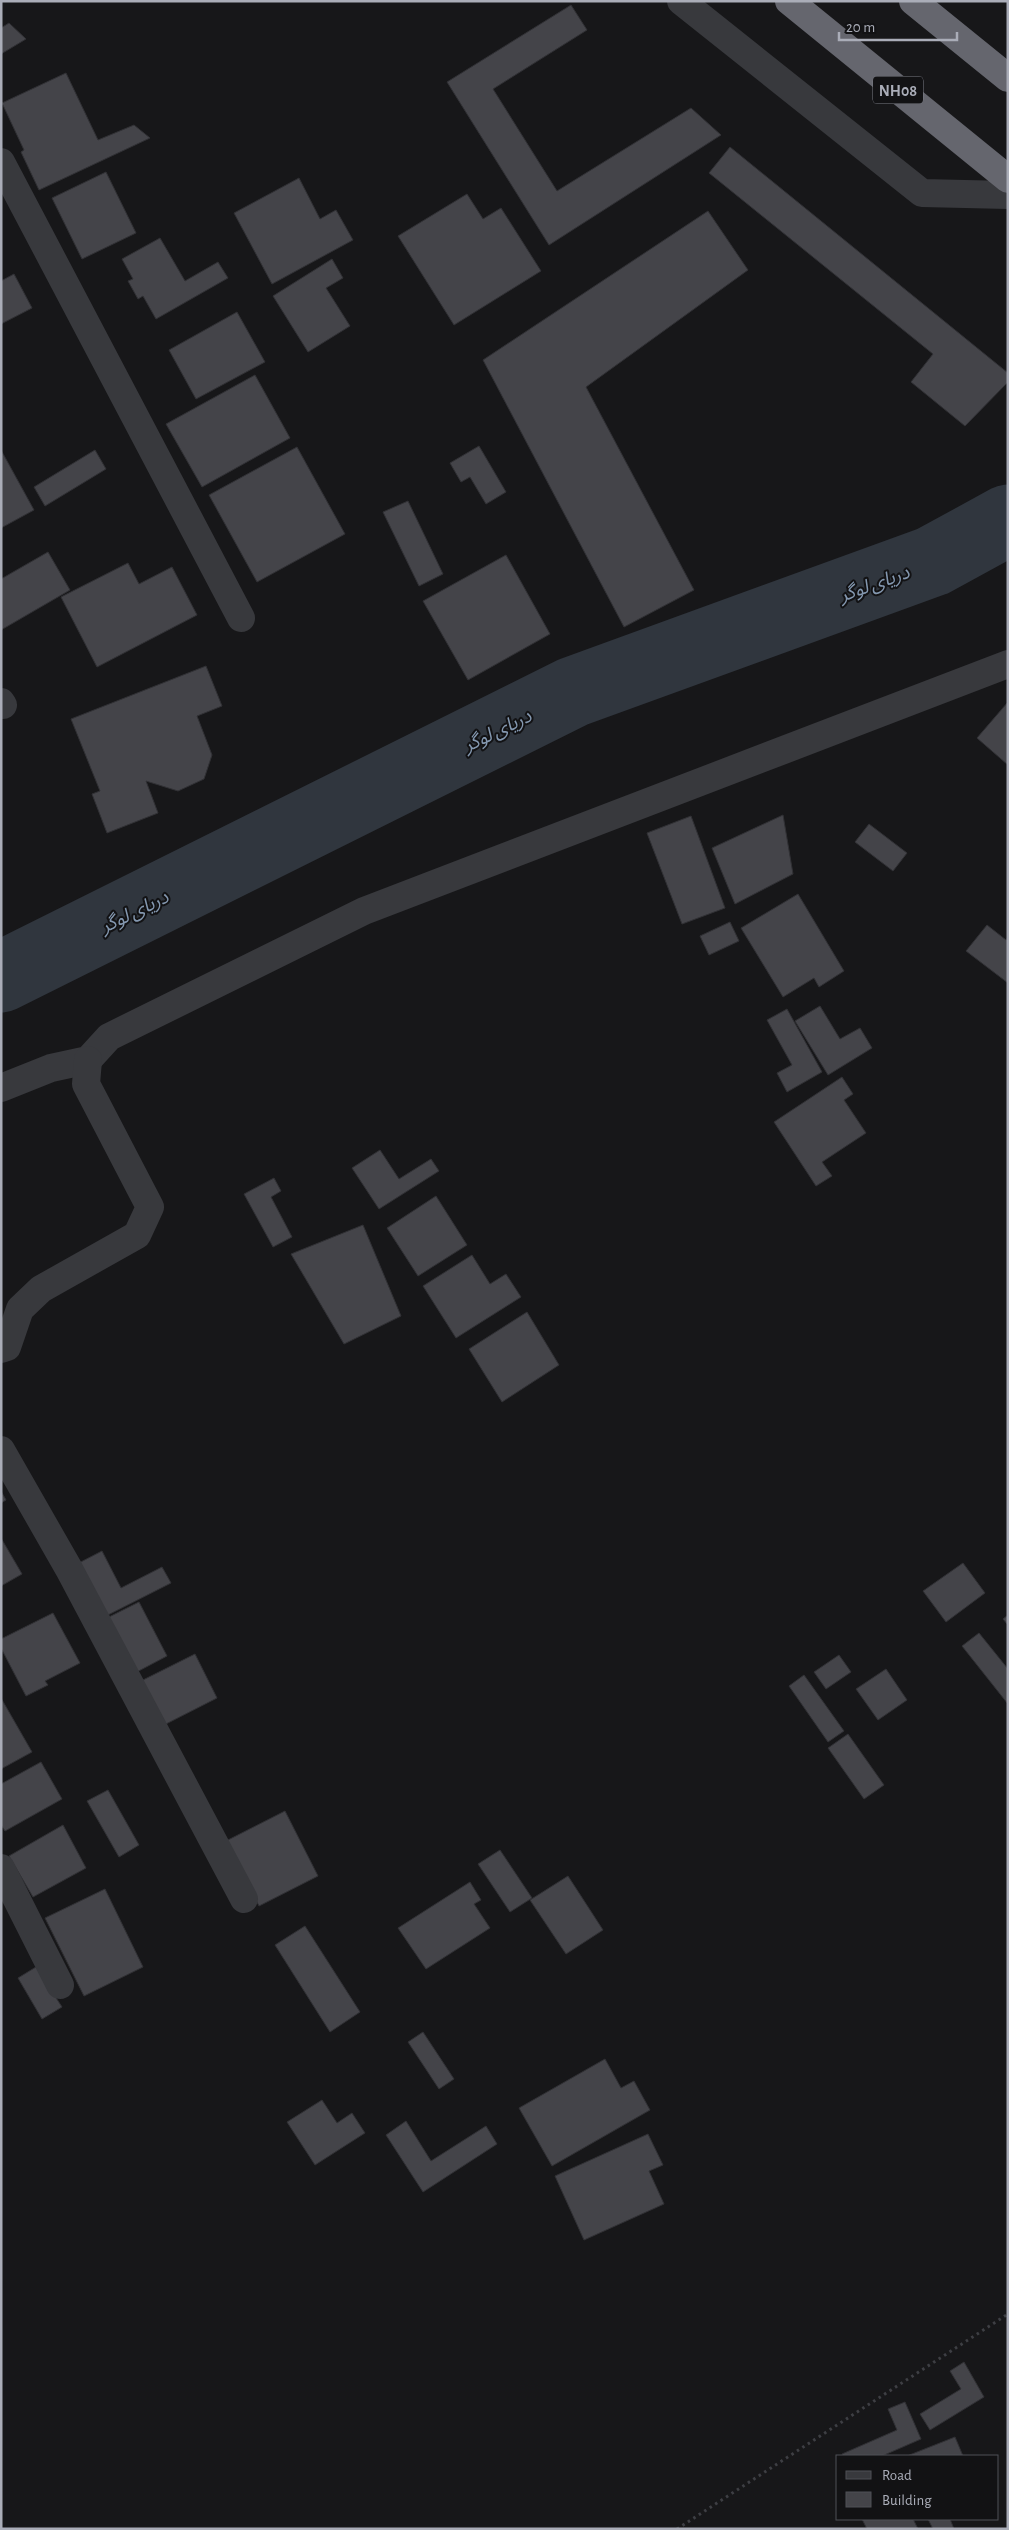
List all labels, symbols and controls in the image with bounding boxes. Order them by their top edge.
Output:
scale bar [839,10,956,42]
text: 20 m [846,20,875,35]
road number: NH08 [873,76,923,104]
water label: دریای لوگر [835,562,913,607]
water label: دریای لوگر [458,705,536,758]
water label: دریای لوگر [95,886,173,939]
legend [836,2455,999,2520]
text: Road [882,2468,912,2483]
text: Building [882,2493,932,2508]

